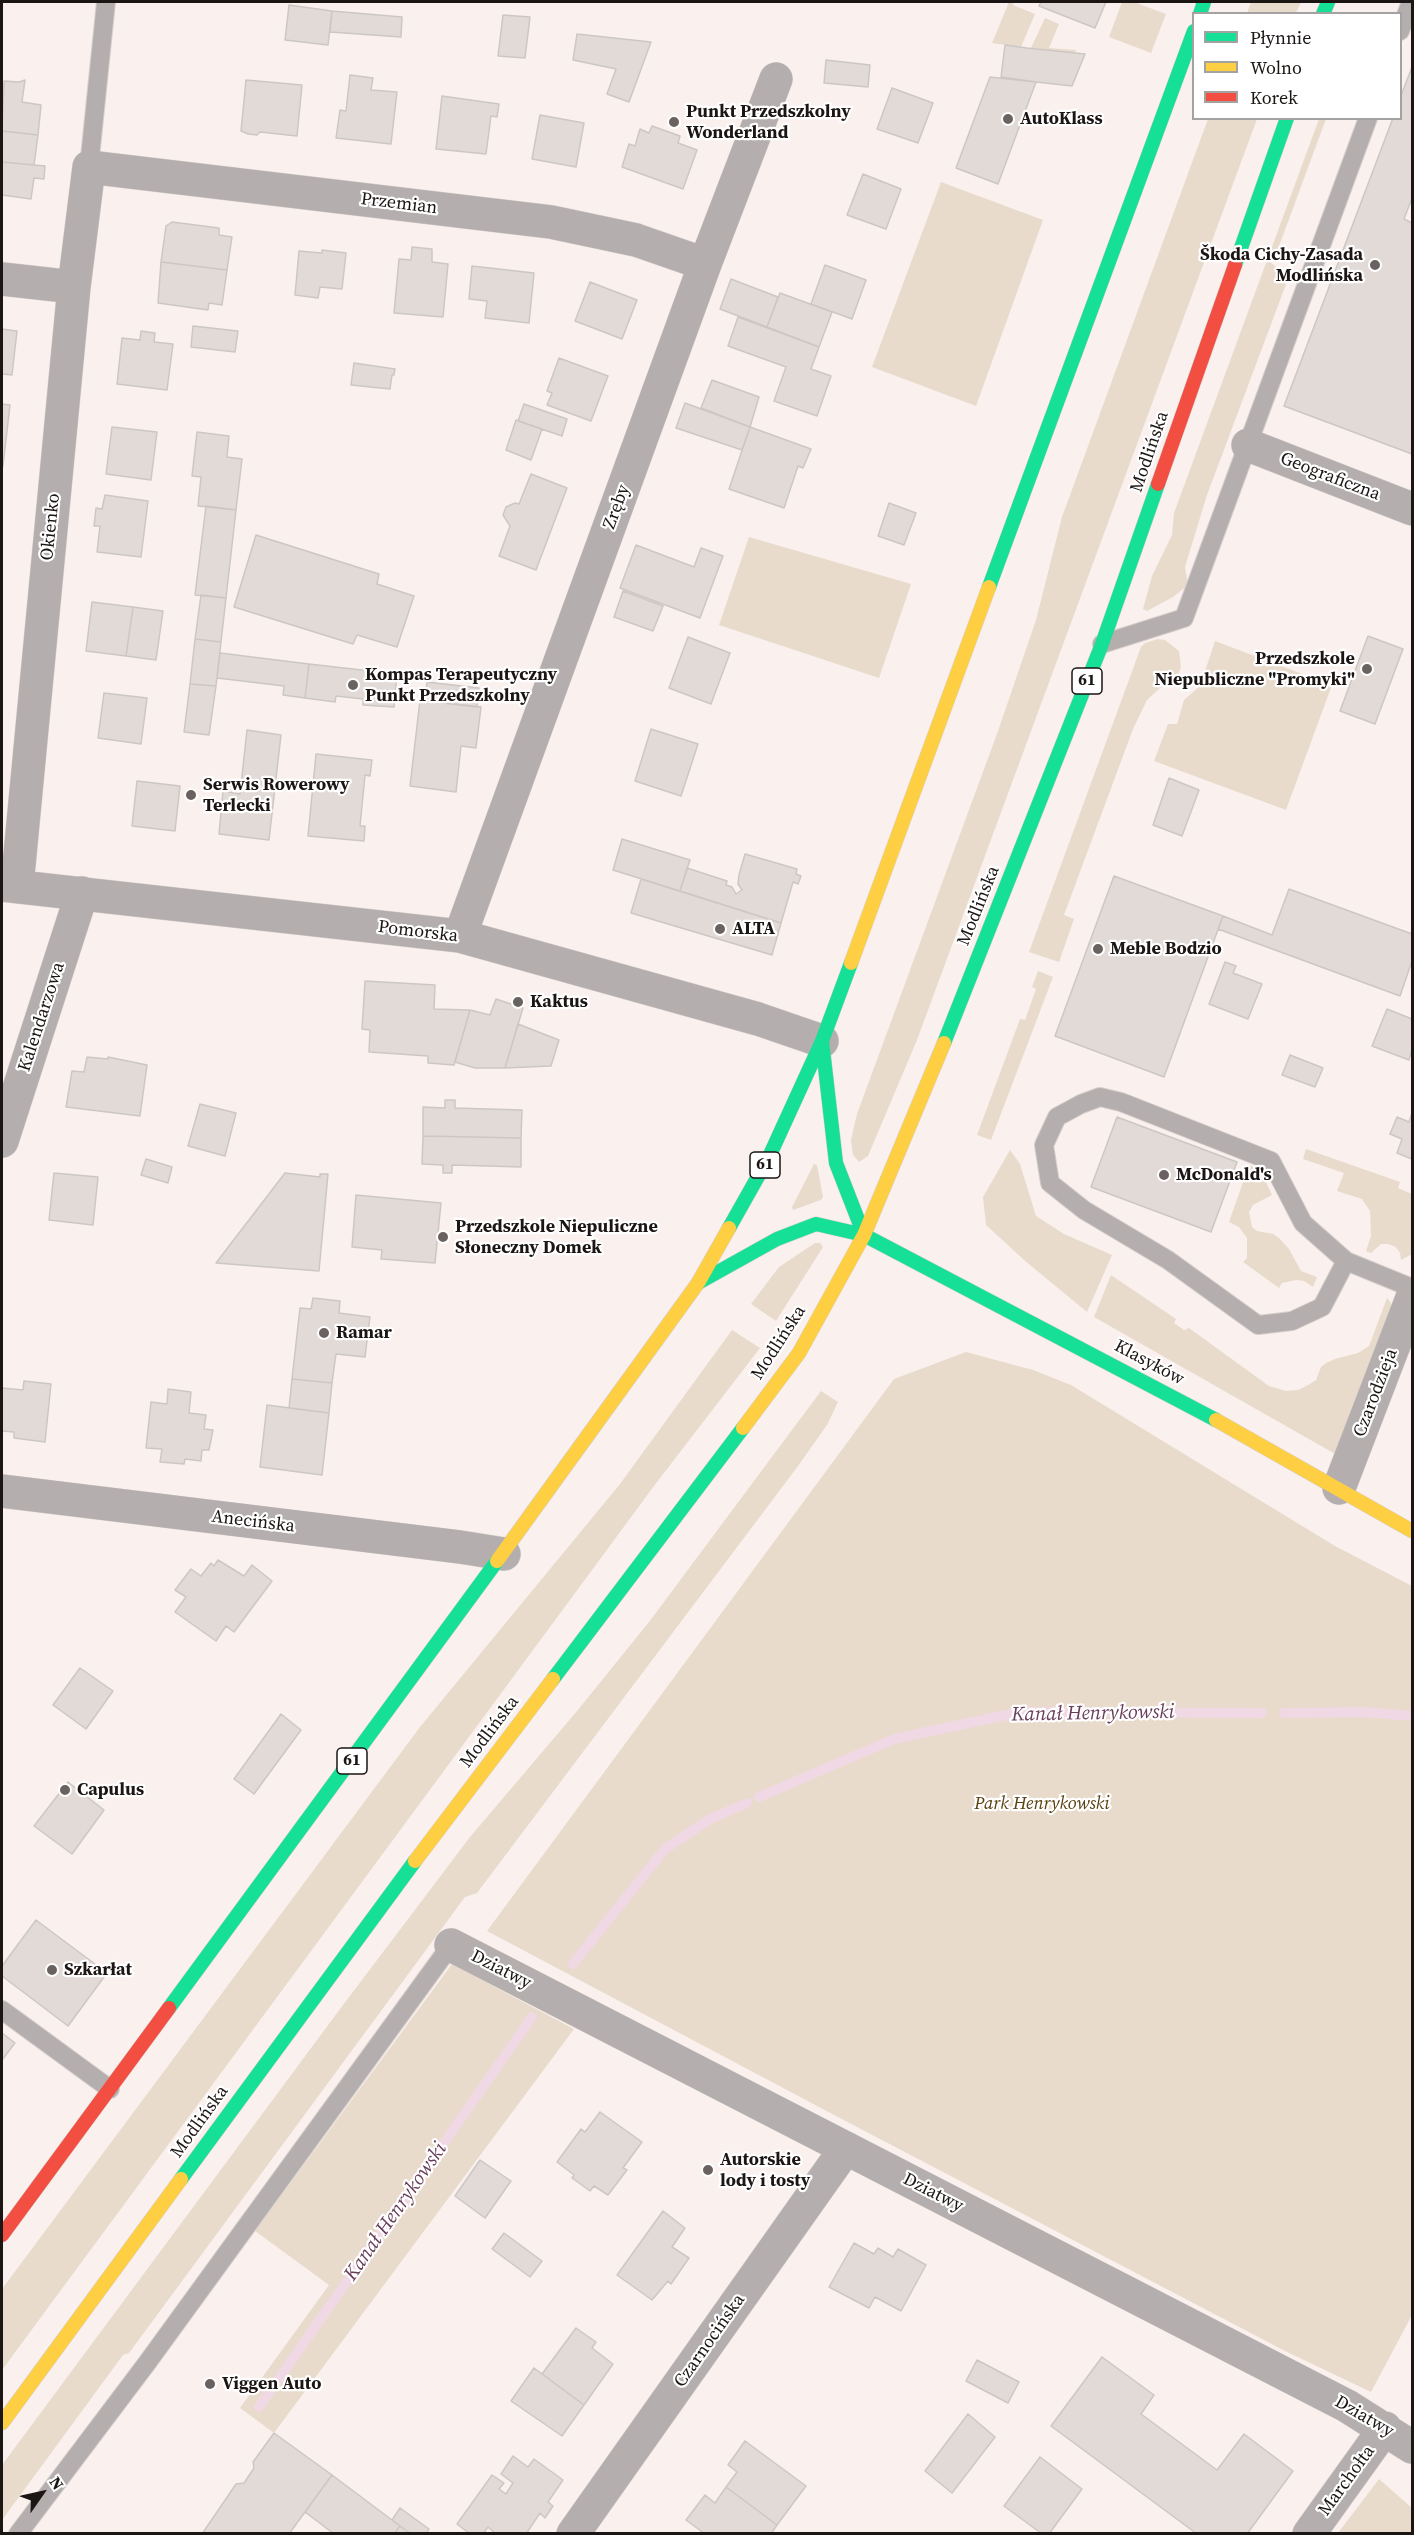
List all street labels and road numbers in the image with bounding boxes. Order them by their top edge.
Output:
street label: Przemian [359,189,439,219]
street label: Modlińska [1126,409,1174,495]
street label: Geograficzna [1277,448,1383,506]
street label: Zręby [599,482,635,532]
street label: Okienko [37,492,65,562]
road number: 61 [1072,668,1102,694]
street label: Modlińska [953,863,1005,949]
street label: Pomorska [377,916,459,948]
street label: Kalendarzowa [14,960,70,1074]
road number: 61 [750,1152,780,1178]
street label: Modlińska [747,1302,811,1384]
street label: Klasyków [1110,1336,1188,1390]
street label: Czarodzieja [1349,1346,1403,1440]
street label: Anecińska [210,1506,296,1538]
street label: Modlińska [456,1692,524,1772]
road number: 61 [337,1748,367,1774]
street label: Dziatwy [467,1946,535,1994]
street label: Modlińska [167,2082,233,2162]
street label: Dziatwy [899,2169,967,2217]
street label: Czarnocińska [670,2290,750,2392]
street label: Dziatwy [1331,2391,1397,2443]
street label: Marchołta [1314,2442,1380,2520]

